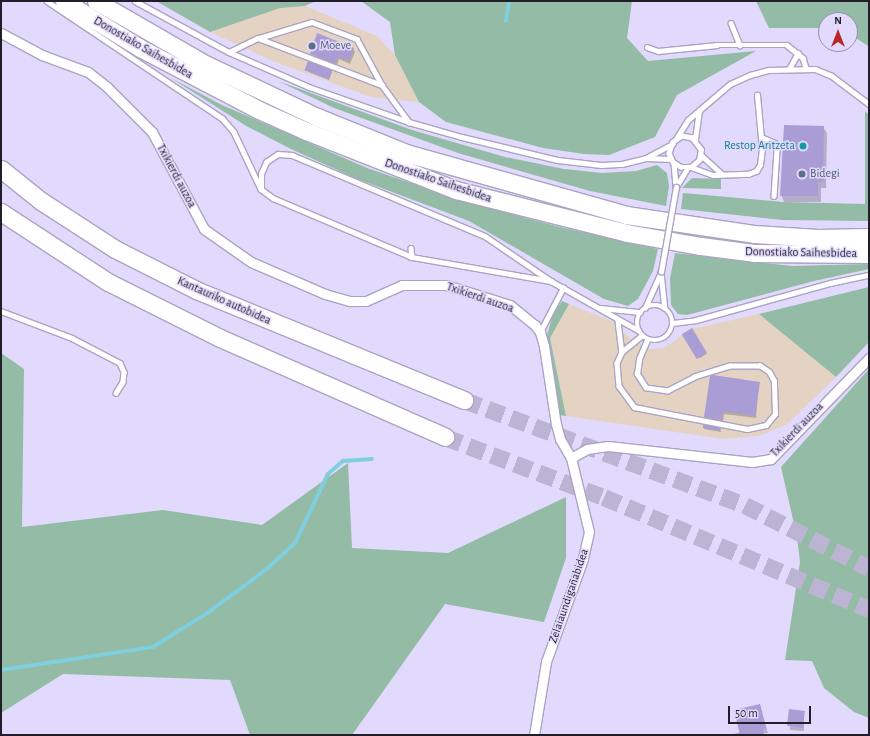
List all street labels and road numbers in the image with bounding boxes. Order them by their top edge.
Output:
street label: Donostiako Saihesbidea [91,14,195,82]
street label: Txikierdi auzoa [153,142,199,210]
street label: Donostiako Saihesbidea [383,156,493,206]
street label: Donostiako Saihesbidea [745,245,857,261]
street label: Kantauriko autobidea [175,274,273,328]
street label: Txikierdi auzoa [444,280,516,316]
street label: Txikierdi auzoa [767,400,827,460]
street label: Zelaiaundigañabidea [546,547,592,645]

